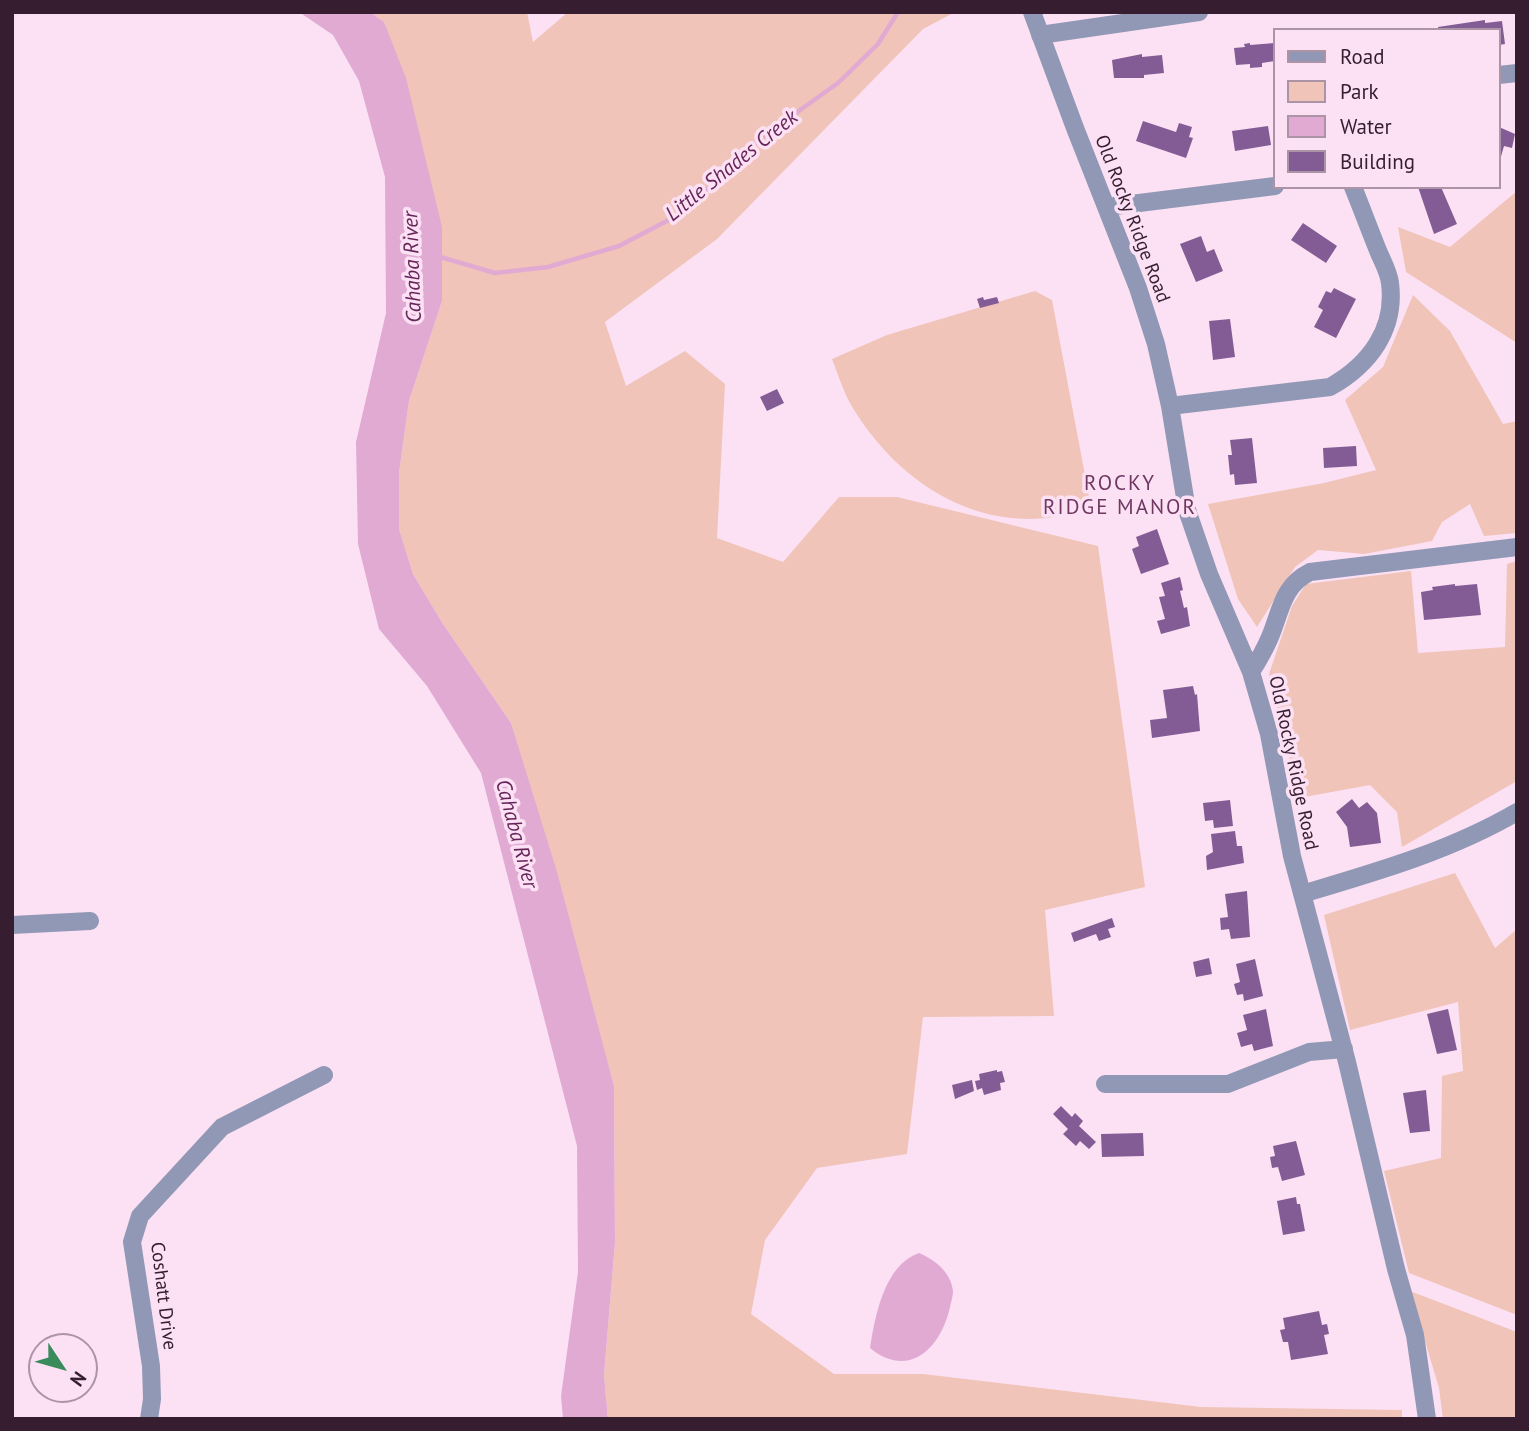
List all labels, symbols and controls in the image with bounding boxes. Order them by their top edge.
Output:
legend [1274,28,1501,189]
text: Road [1340,43,1384,70]
text: Park [1340,78,1379,105]
water label: Little Shades Creek [661,105,803,227]
text: Water [1340,113,1392,140]
street label: Old Rocky Ridge Road [1090,132,1174,306]
text: Building [1340,148,1415,175]
water label: Cahaba River [398,211,428,323]
district label: ROCKY RIDGE MANOR [1044,471,1196,521]
street label: Old Rocky Ridge Road [1263,674,1323,852]
water label: Cahaba River [489,777,543,891]
street label: Coshatt Drive [145,1241,181,1351]
north arrow [28,1333,98,1403]
text: N [65,1367,92,1391]

